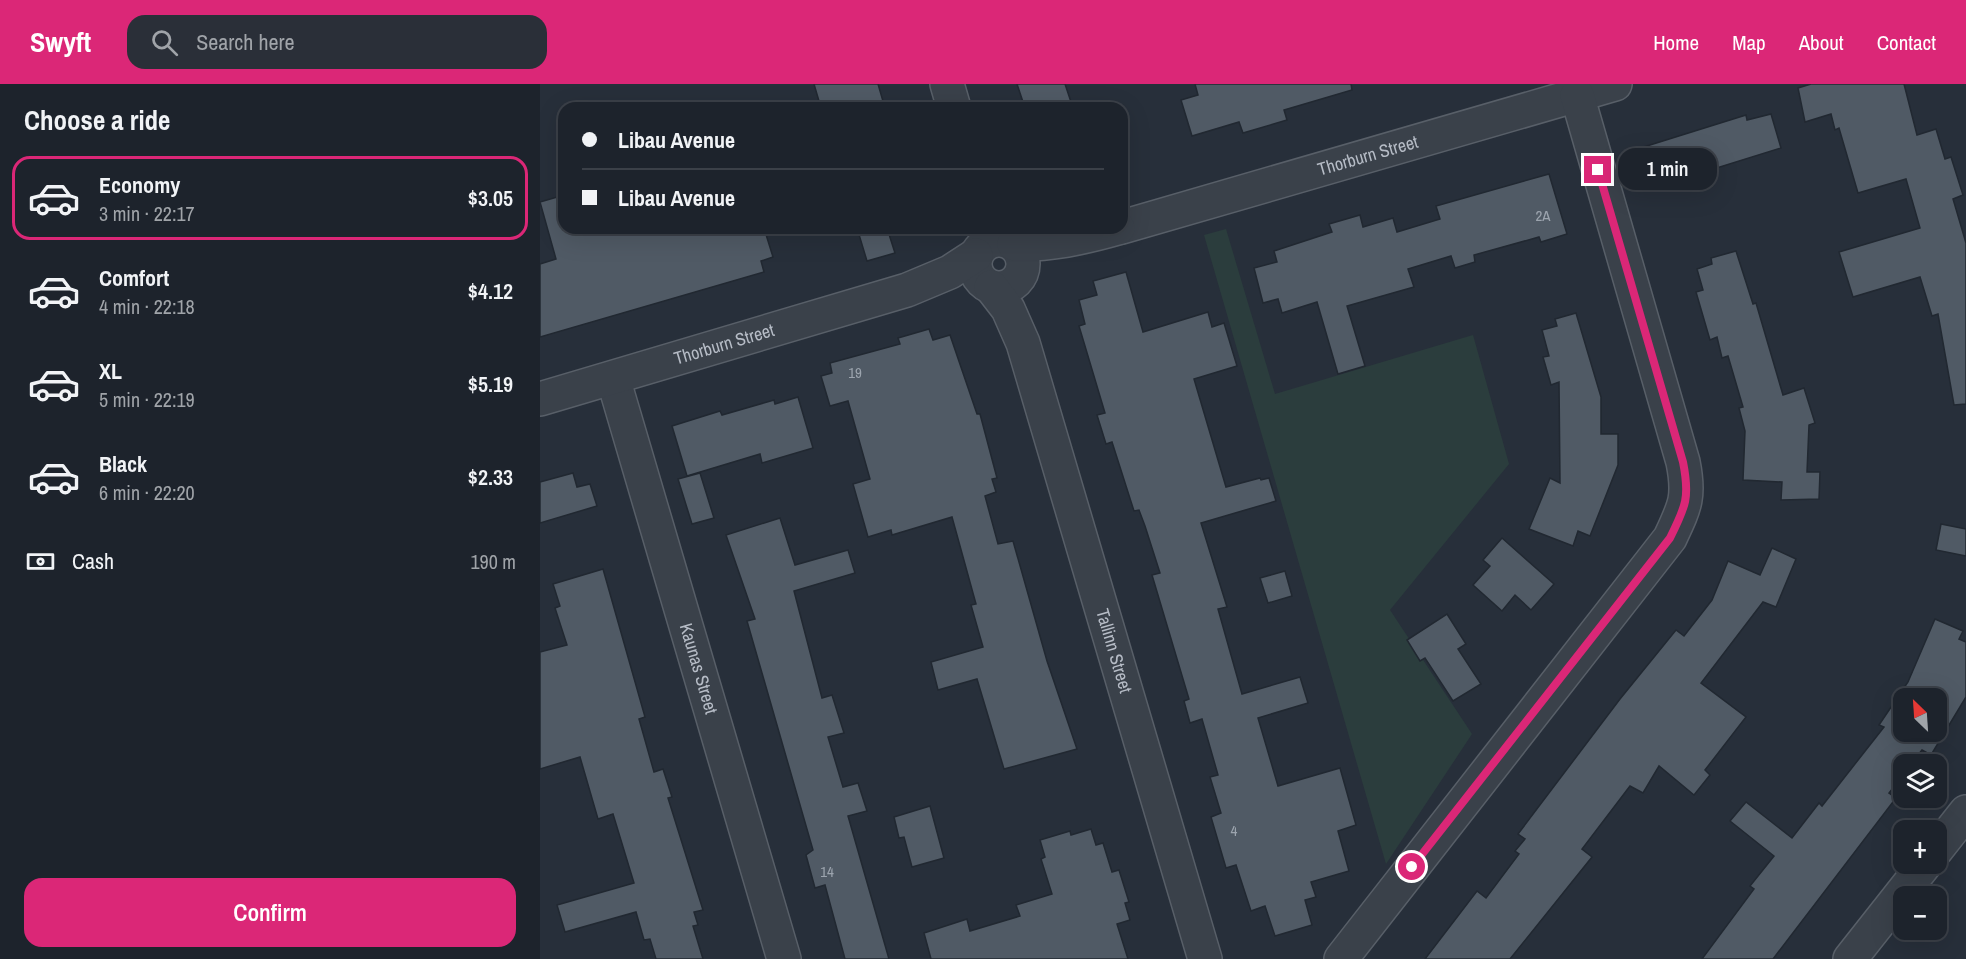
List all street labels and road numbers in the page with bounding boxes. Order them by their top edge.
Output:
street label: Thorburn Street [1315,129,1421,182]
street label: Thorburn Street [671,317,777,371]
street label: Tallinn Street [1090,606,1139,696]
street label: Kaunas Street [674,620,724,717]

